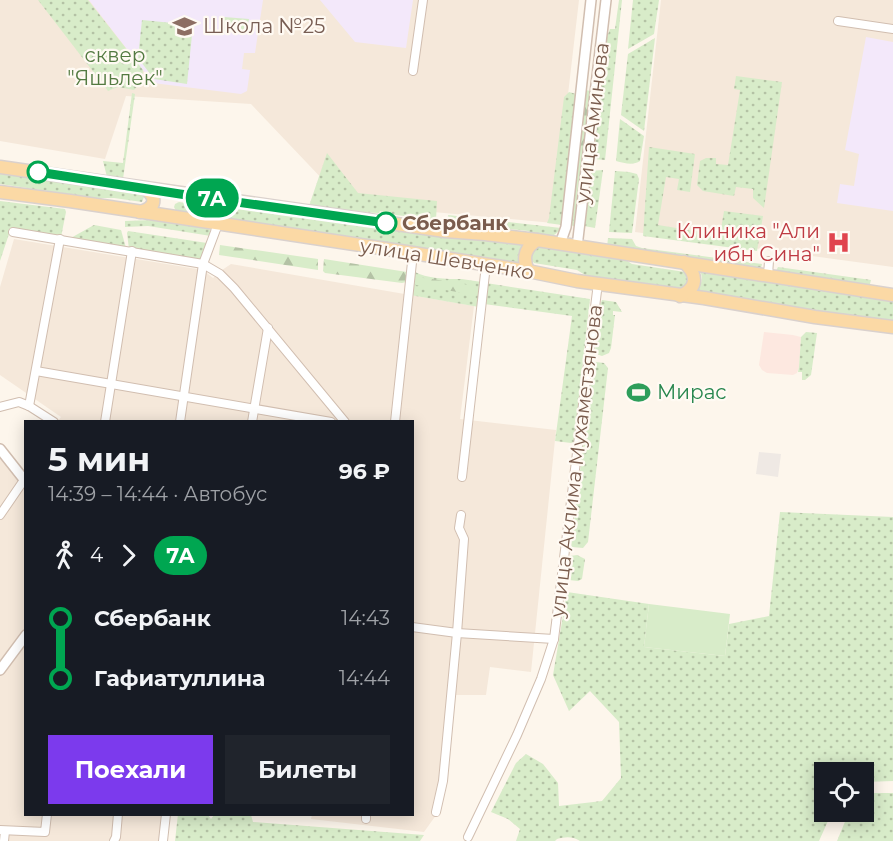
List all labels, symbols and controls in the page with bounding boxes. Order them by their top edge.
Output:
school or university icon: Школа №25 [172,13,198,39]
place label: Школа №25 [203,14,325,38]
street label: улица Аминова [570,41,614,206]
park label: сквер "Яшьлек" [67,43,163,90]
unlabelled marker [27,161,49,183]
line badge: 7А [185,178,239,218]
text: 7А [198,186,226,211]
place label: Сбербанк [402,211,508,235]
marker: Сбербанк [375,212,397,234]
place label: Клиника "Али ибн Сина" [676,219,820,266]
hospital icon: Клиника "Али ибн Сина" [825,229,851,255]
street label: улица Шевченко [357,233,536,285]
street label: улица Аклима Мухаметзянова [545,303,607,620]
sports icon: Мирас [626,379,652,405]
place label: Мирас [657,380,727,404]
text: 5 мин [48,439,150,479]
text: 96 ₽ [339,458,390,485]
text: 14:39 – 14:44 · Автобус [48,482,267,506]
icon: walk [48,539,81,572]
icon: forward [112,539,145,572]
text: 4 [90,543,103,567]
text: 7А [166,543,195,568]
text: Сбербанк [94,605,211,632]
text: 14:43 [341,606,390,630]
text: Гафиатуллина [94,665,265,692]
text: 14:44 [339,666,390,690]
button: Поехали [48,735,213,804]
button: Билеты [225,735,390,804]
map controls [814,762,874,822]
button: locate [814,762,874,822]

